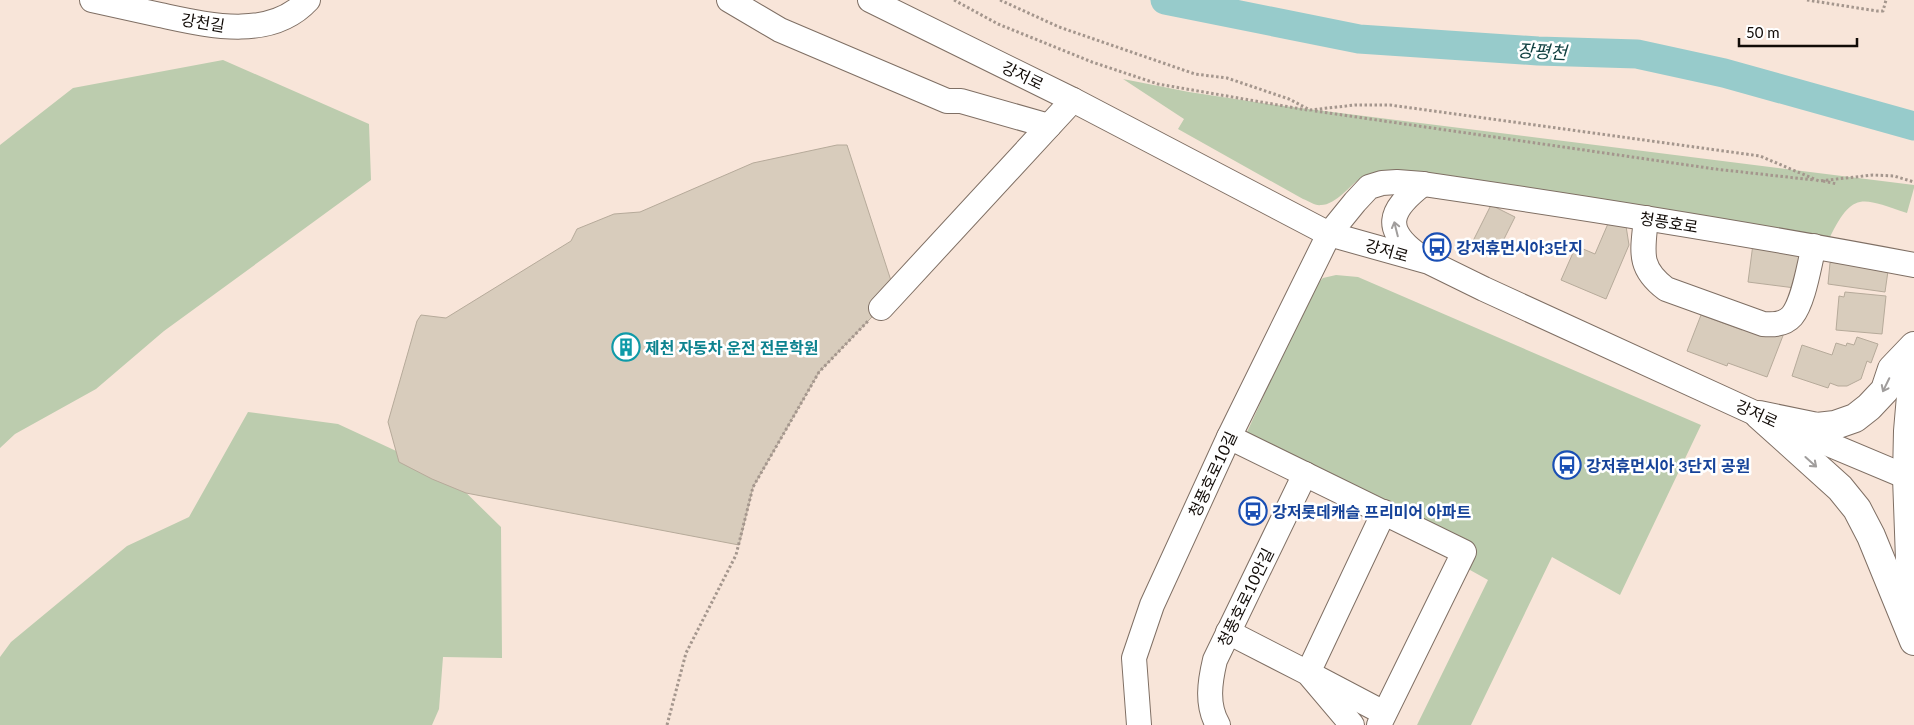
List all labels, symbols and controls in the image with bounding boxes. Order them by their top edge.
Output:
street label: 강천길 [180,9,226,35]
scale bar [1739,15,1856,47]
text: 50 m [1746,23,1780,41]
water label: 장평천 [1517,39,1570,63]
street label: 강저로 [999,57,1047,93]
street label: 청풍호로 [1638,208,1700,236]
one-way arrow [1391,221,1401,237]
bus stop icon: 강저휴먼시아3단지 [1422,232,1452,262]
street label: 강저로 [1363,235,1411,265]
place label: 강저휴먼시아3단지 [1456,238,1583,257]
building icon: 제천 자동차 운전 전문학원 [611,332,641,362]
place label: 제천 자동차 운전 전문학원 [645,338,819,357]
one-way arrow [1881,377,1891,392]
street label: 강저로 [1733,395,1781,431]
street label: 청풍호로10길 [1184,428,1240,520]
bus stop icon: 강저휴먼시아 3단지 공원 [1552,450,1582,480]
place label: 강저휴먼시아 3단지 공원 [1586,456,1750,475]
one-way arrow [1805,456,1818,468]
bus stop icon: 강저롯데캐슬 프리미어 아파트 [1238,496,1268,526]
place label: 강저롯데캐슬 프리미어 아파트 [1272,502,1471,521]
street label: 청풍호로10안길 [1213,545,1277,649]

